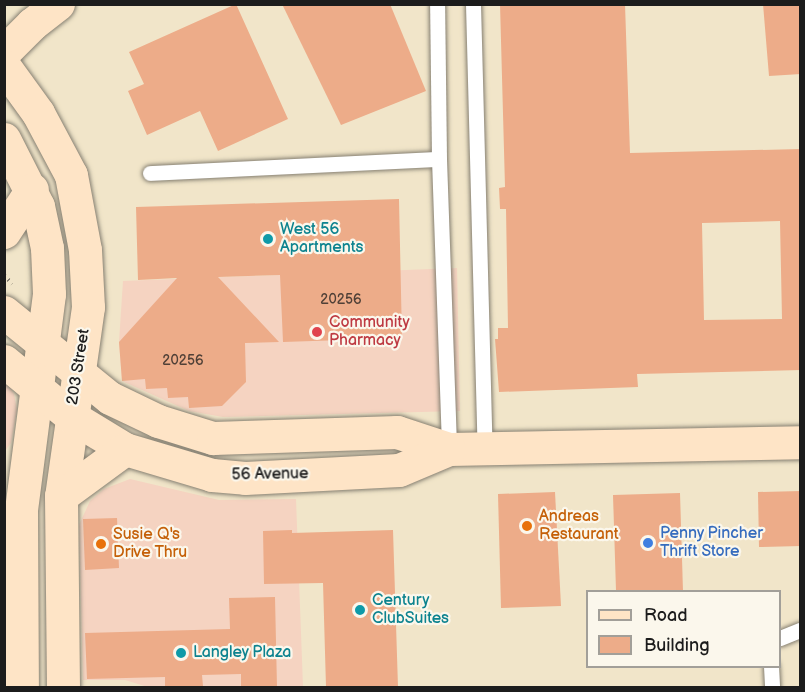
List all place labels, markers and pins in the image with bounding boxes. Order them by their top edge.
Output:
place label: West 56 Apartments [280,220,363,258]
marker: West 56 Apartments [261,232,275,246]
place label: Community Pharmacy [329,313,410,351]
marker: Community Pharmacy [310,325,324,339]
place label: Andreas Restaurant [539,507,619,545]
marker: Andreas Restaurant [520,519,534,533]
place label: Penny Pincher Thrift Store [660,524,764,562]
place label: Susie Q's Drive Thru [113,525,188,563]
marker: Penny Pincher Thrift Store [641,536,655,550]
marker: Susie Q's Drive Thru [94,537,108,551]
place label: Century ClubSuites [372,591,449,629]
marker: Century ClubSuites [353,603,367,617]
place label: Langley Plaza [193,643,292,663]
marker: Langley Plaza [174,646,188,660]

